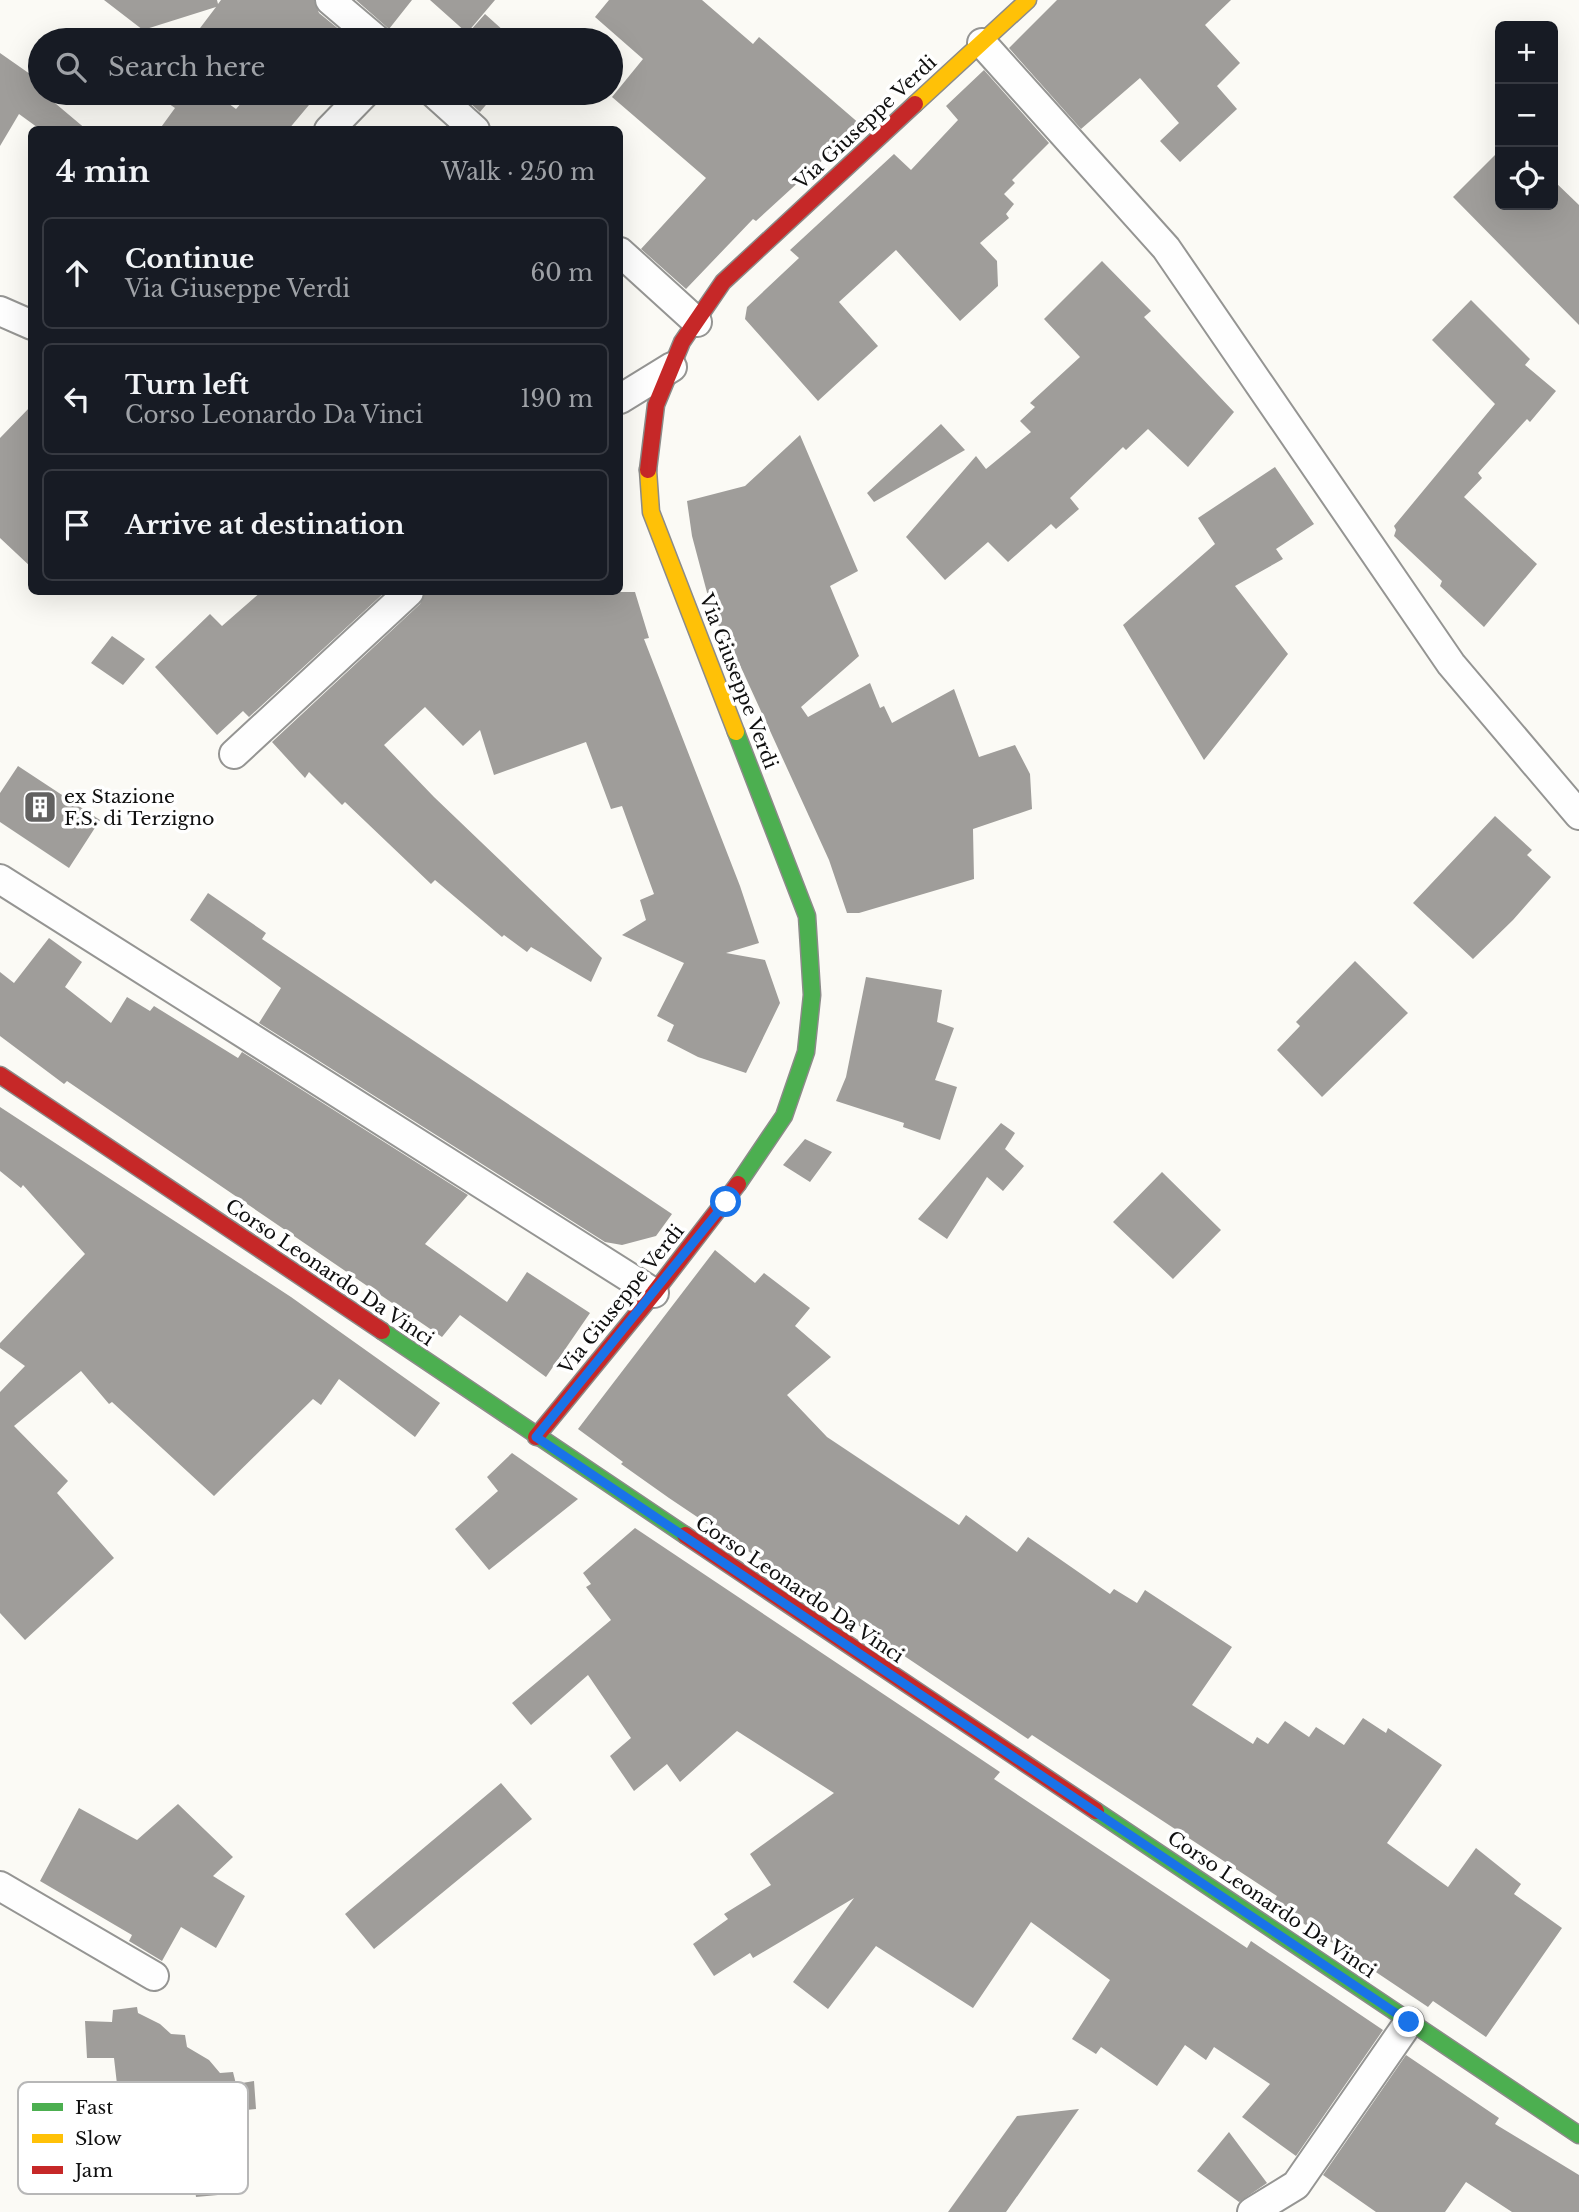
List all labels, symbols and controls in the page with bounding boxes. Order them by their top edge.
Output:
map controls [1495,21,1558,210]
button: + [1495,21,1558,84]
search box [28,28,623,105]
icon: search [52,48,90,86]
street label: Via Giuseppe Verdi [789,50,942,195]
text: Search here [108,51,265,83]
button: − [1495,84,1558,147]
button: locate [1495,147,1558,210]
text: 4 min [56,153,150,190]
text: Walk · 250 m [441,158,595,186]
text: Continue [125,243,254,275]
icon: ahead [58,254,96,292]
text: 60 m [531,259,593,287]
text: Via Giuseppe Verdi [125,275,350,303]
text: Turn left [125,369,249,401]
icon: left [58,380,96,418]
text: 190 m [520,385,593,413]
text: Corso Leonardo Da Vinci [125,401,423,429]
icon: arrive [58,506,96,544]
text: Arrive at destination [125,509,405,541]
street label: Via Giuseppe Verdi [694,589,783,773]
place label: ex Stazione F.S. di Terzigno [64,785,215,830]
building icon: ex Stazione F.S. di Terzigno [21,788,59,826]
route start [710,1186,741,1217]
street label: Corso Leonardo Da Vinci [221,1194,439,1351]
street label: Via Giuseppe Verdi [553,1219,689,1380]
street label: Corso Leonardo Da Vinci [691,1511,909,1668]
street label: Corso Leonardo Da Vinci [1163,1826,1381,1983]
route end [1393,2006,1424,2037]
legend [18,2082,248,2194]
text: Fast [75,2096,114,2119]
text: Slow [75,2127,122,2150]
text: Jam [72,2159,113,2182]

